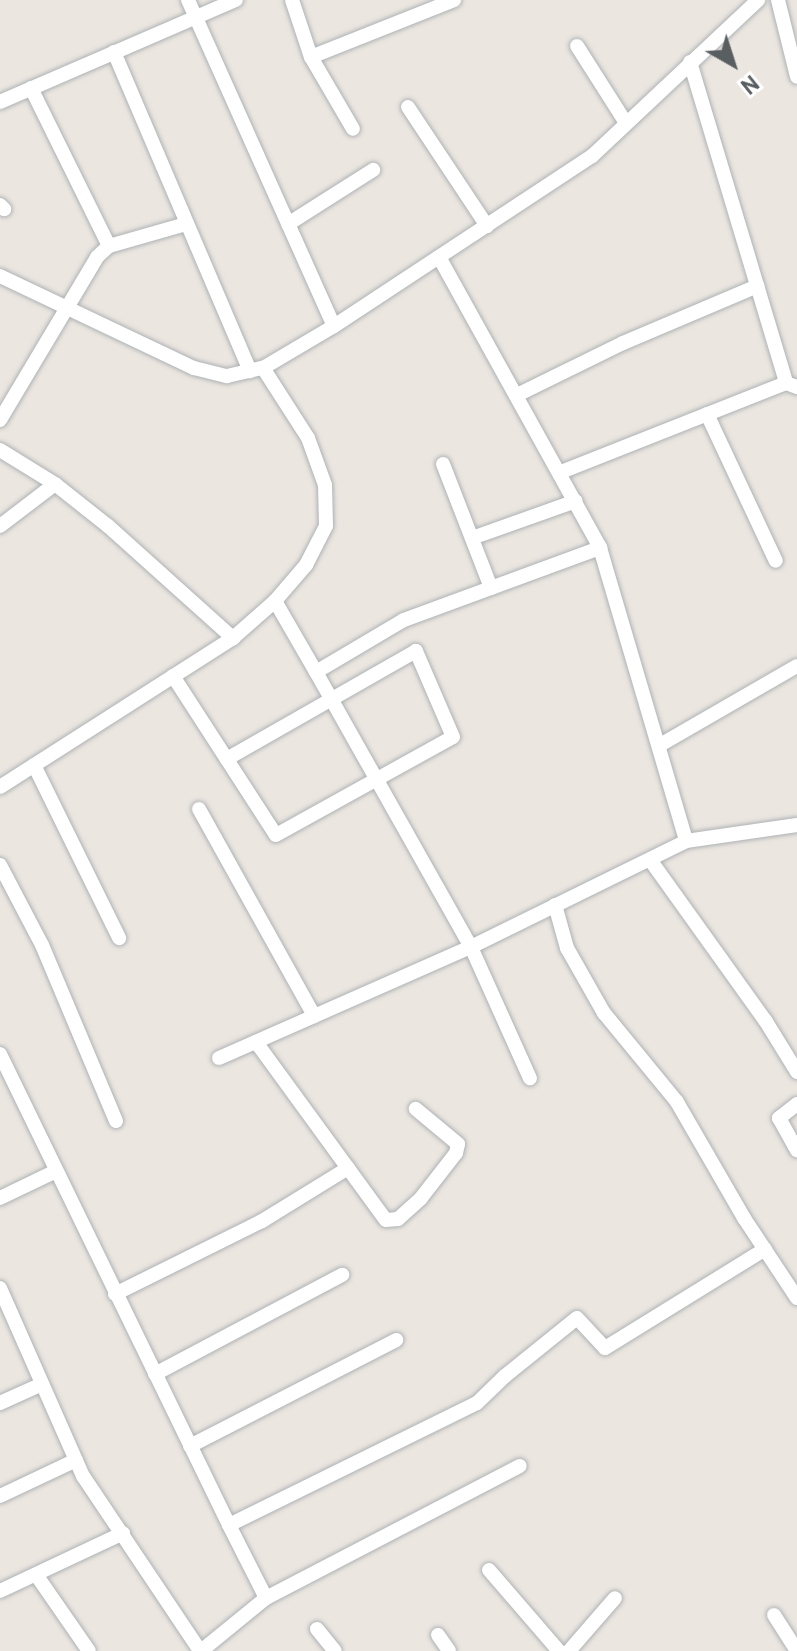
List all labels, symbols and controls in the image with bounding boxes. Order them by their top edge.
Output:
north arrow [693,24,773,104]
text: N [734,68,763,98]

